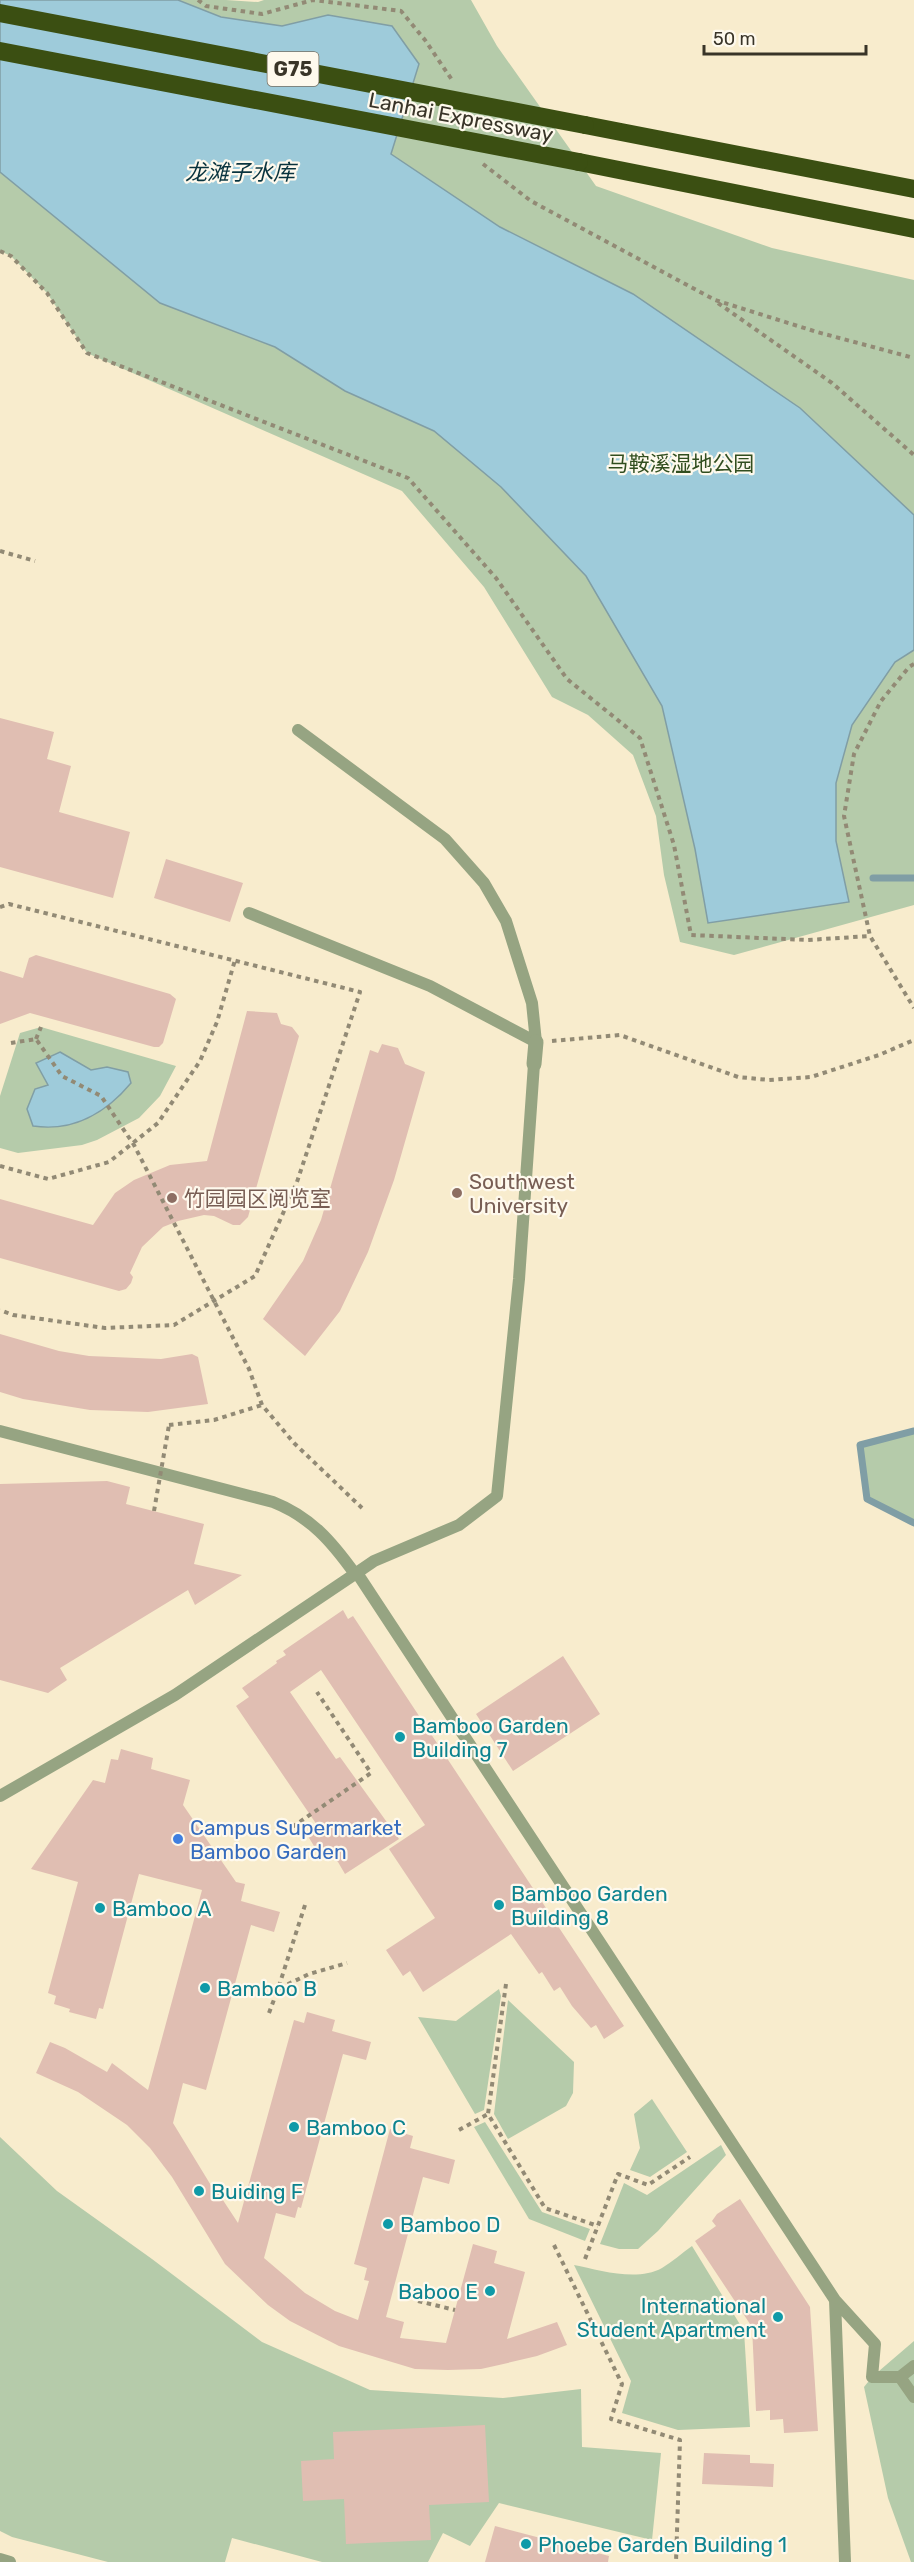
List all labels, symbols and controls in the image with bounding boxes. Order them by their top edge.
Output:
scale bar [704,18,866,56]
text: 50 m [713,28,756,50]
road number: G75 [268,52,318,86]
street label: Lanhai Expressway [367,87,556,147]
water label: 龙滩子水库 [185,159,299,186]
park label: 马鞍溪湿地公园 [608,451,755,476]
place label: Southwest University [469,1169,575,1218]
place label: 竹园园区阅览室 [184,1186,331,1211]
marker: Southwest University [450,1186,464,1200]
marker: 竹园园区阅览室 [165,1191,179,1205]
place label: Bamboo Garden Building 7 [412,1713,569,1762]
marker: Bamboo Garden Building 7 [393,1730,407,1744]
place label: Campus Supermarket Bamboo Garden [190,1815,402,1864]
marker: Campus Supermarket Bamboo Garden [171,1832,185,1846]
place label: Bamboo Garden Building 8 [511,1881,668,1930]
place label: Bamboo A [112,1896,212,1921]
marker: Bamboo Garden Building 8 [492,1898,506,1912]
marker: Bamboo A [93,1901,107,1915]
place label: Bamboo B [217,1976,317,2001]
marker: Bamboo B [198,1981,212,1995]
place label: Bamboo C [306,2115,406,2140]
marker: Bamboo C [287,2120,301,2134]
place label: Buiding F [211,2179,303,2204]
marker: Buiding F [192,2184,206,2198]
place label: Bamboo D [400,2212,501,2237]
marker: Bamboo D [381,2217,395,2231]
place label: Baboo E [398,2279,478,2304]
marker: Baboo E [483,2284,497,2298]
place label: International Student Apartment [577,2293,766,2342]
marker: International Student Apartment [771,2310,785,2324]
place label: Phoebe Garden Building 1 [538,2532,787,2557]
marker: Phoebe Garden Building 1 [519,2537,533,2551]

